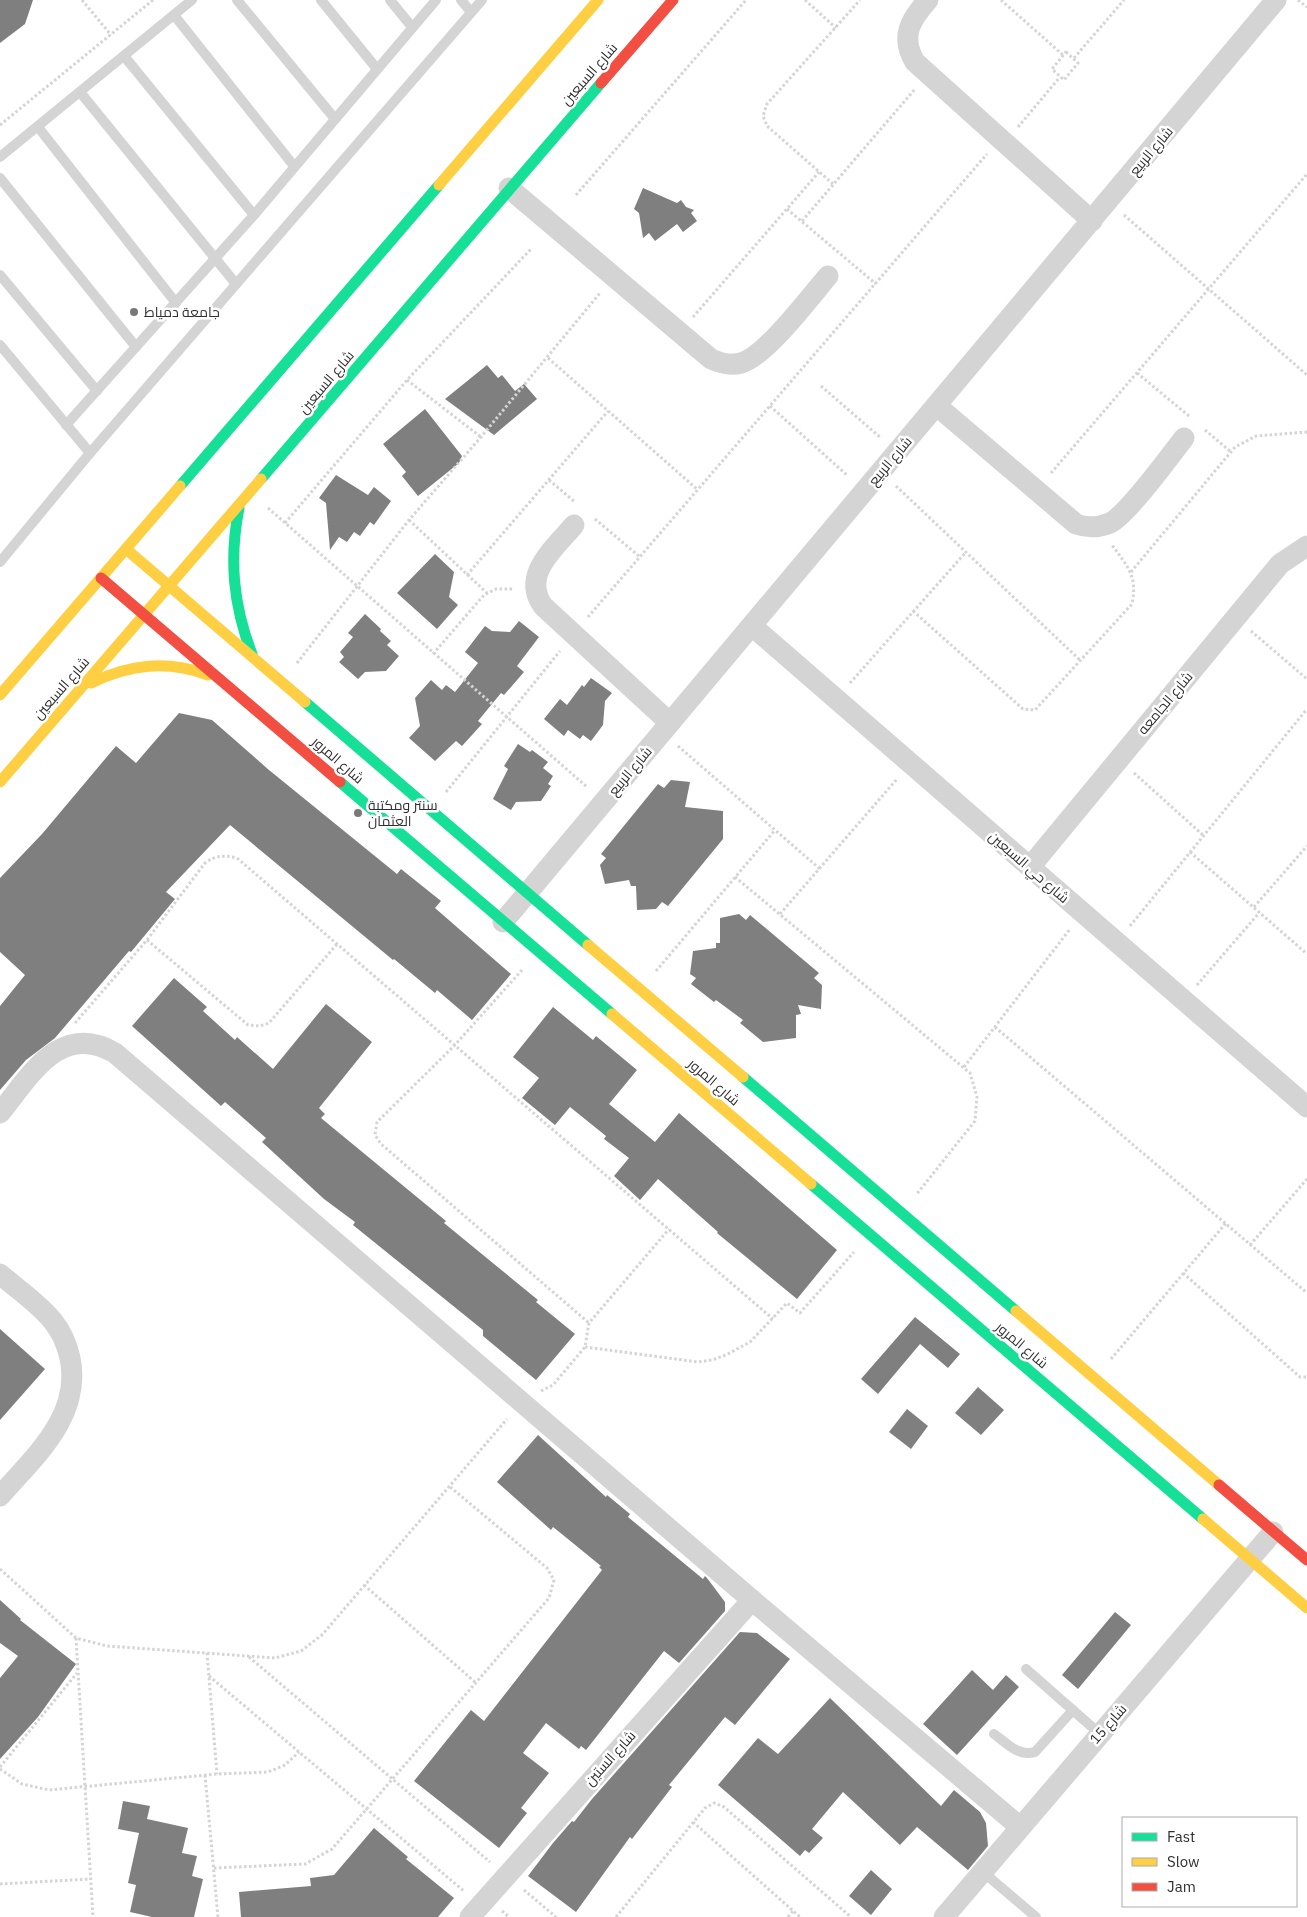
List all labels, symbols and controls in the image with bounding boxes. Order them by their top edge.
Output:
street label: شارع السبعين [557,39,621,109]
street label: شارع الربيع [1125,123,1177,179]
place label: جامعة دمياط [144,303,220,321]
marker: جامعة دمياط [128,306,140,318]
street label: شارع السبعين [294,347,358,417]
street label: شارع الربيع [864,433,916,489]
street label: شارع السبعين [29,653,93,723]
street label: شارع الجامعه [1133,668,1197,738]
street label: شارع المرور [308,732,368,787]
street label: شارع الربيع [604,743,656,799]
place label: سنتر ومكتبة العثمان [368,796,437,830]
marker: سنتر ومكتبة العثمان [352,807,364,819]
street label: شارع حي السبعين [983,827,1073,909]
street label: شارع المرور [684,1054,744,1109]
street label: شارع المرور [991,1317,1052,1372]
street label: شارع 15 [1086,1700,1130,1748]
street label: شارع الستين [581,1727,639,1789]
legend [1122,1817,1297,1907]
text: Fast [1167,1827,1195,1846]
text: Slow [1167,1852,1200,1871]
text: Jam [1167,1877,1196,1896]

